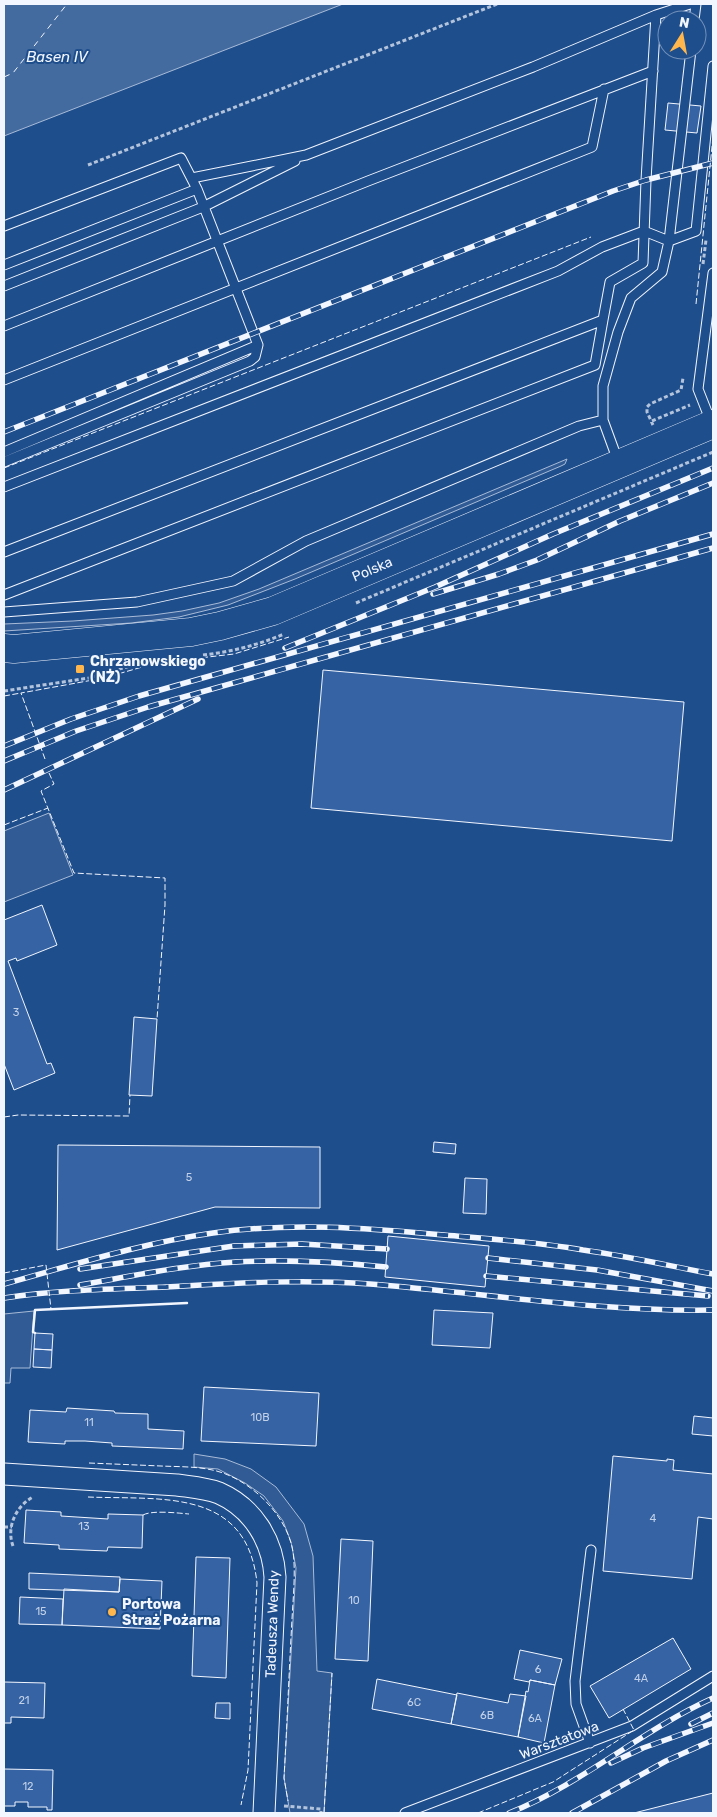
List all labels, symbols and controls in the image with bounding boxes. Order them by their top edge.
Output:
north arrow [657,10,707,60]
text: N [678,13,691,32]
water label: Basen IV [26,48,89,66]
street label: Polska [349,553,395,586]
place label: Chrzanowskiego (NŻ) [90,653,206,686]
marker: Chrzanowskiego (NŻ) [74,663,86,675]
house number: 3 [13,1006,20,1019]
house number: 5 [186,1171,193,1184]
house number: 10B [250,1411,270,1424]
house number: 11 [84,1416,94,1429]
house number: 4 [650,1512,657,1525]
house number: 13 [78,1520,90,1533]
street label: Tadeusza Wendy [262,1570,283,1678]
house number: 10 [348,1594,360,1607]
place label: Portowa Straż Pożarna [122,1596,221,1629]
house number: 15 [35,1605,47,1618]
marker: Portowa Straż Pożarna [106,1606,118,1618]
house number: 6 [535,1663,542,1676]
house number: 4A [634,1672,649,1685]
house number: 21 [18,1694,30,1707]
house number: 6C [407,1696,421,1709]
house number: 6B [480,1709,494,1722]
house number: 6A [528,1712,543,1725]
street label: Warsztatowa [517,1718,601,1763]
house number: 12 [22,1780,34,1793]

